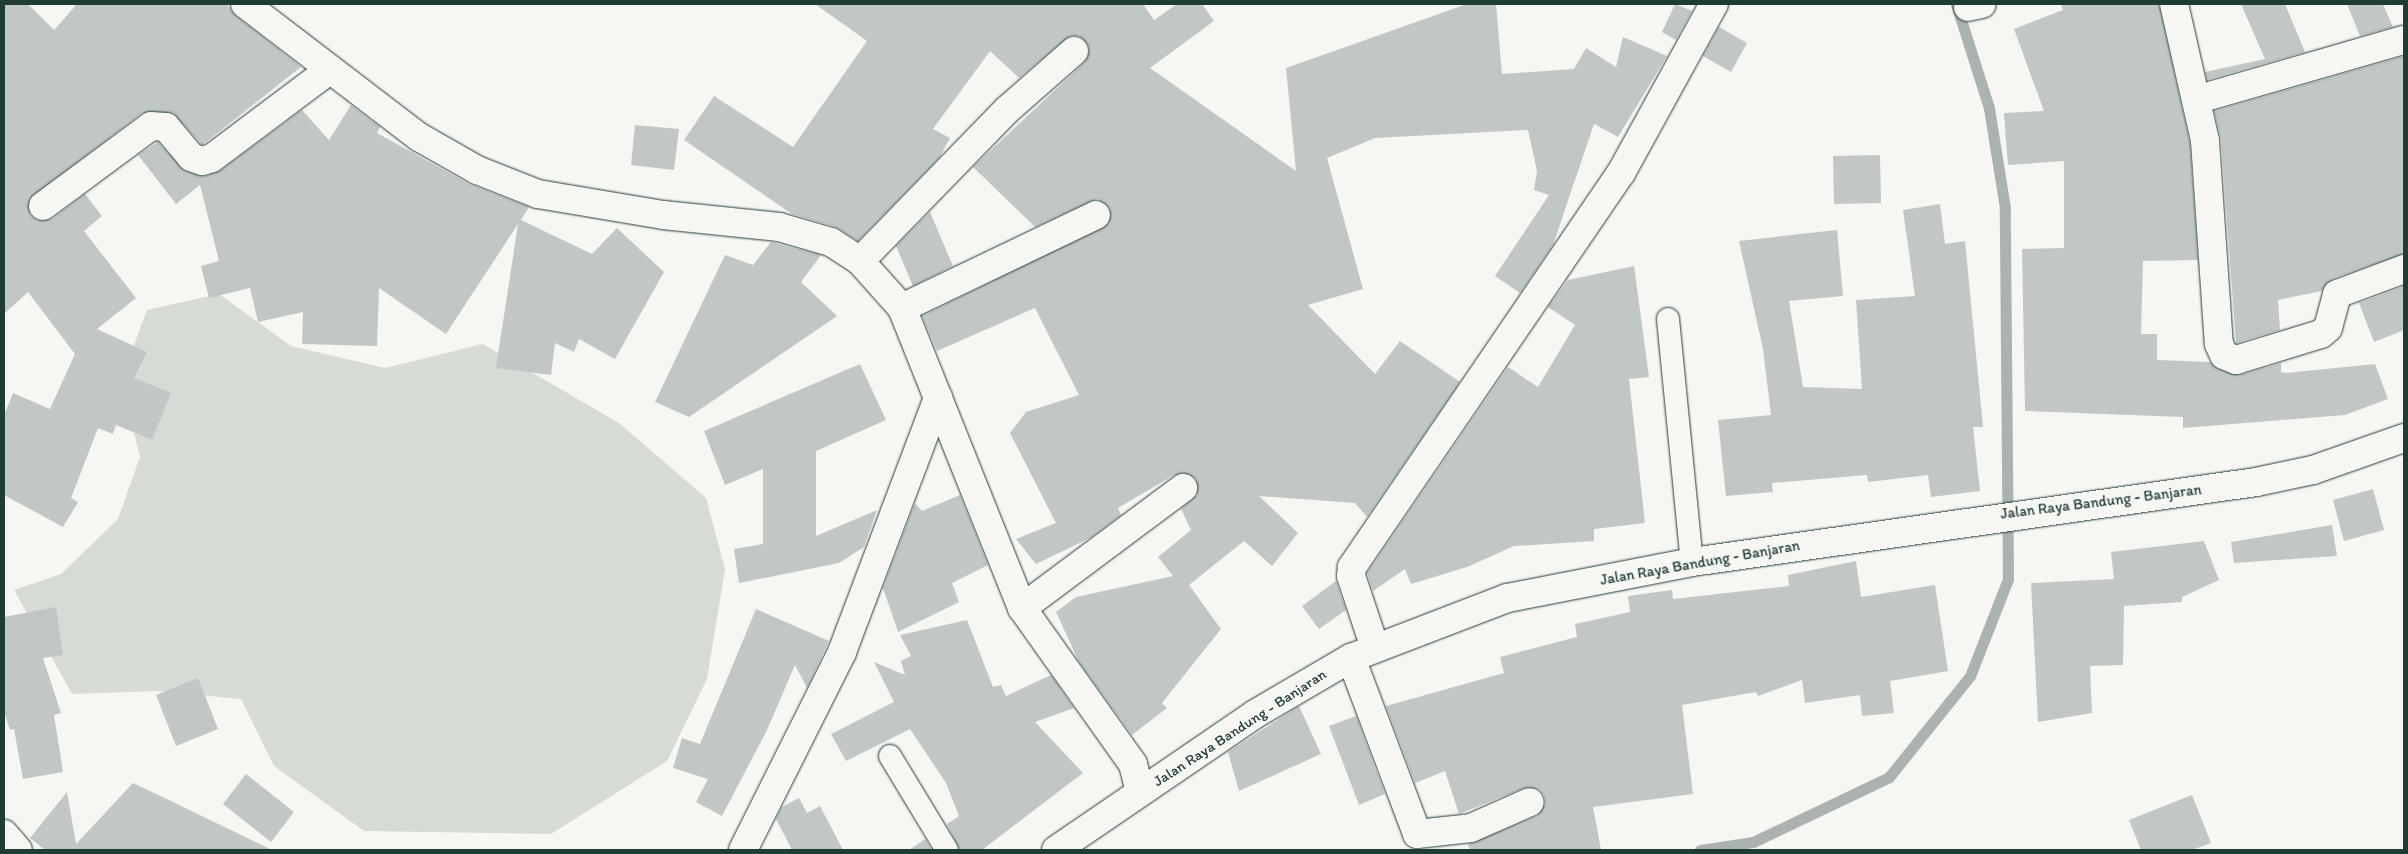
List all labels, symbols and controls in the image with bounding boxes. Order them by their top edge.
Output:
street label: Jalan Raya Bandung - Banjaran [1999,481,2203,523]
street label: Jalan Raya Bandung - Banjaran [1599,537,1801,589]
street label: Jalan Raya Bandung - Banjaran [1150,665,1330,791]

